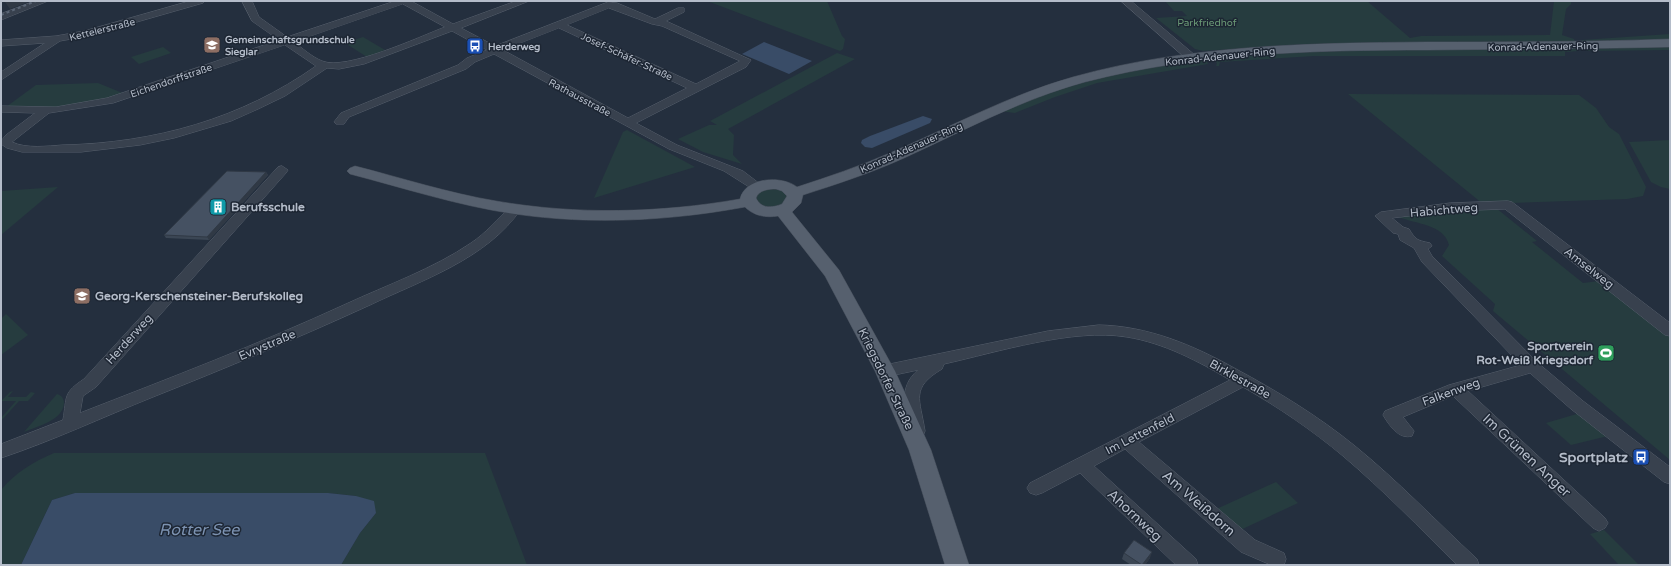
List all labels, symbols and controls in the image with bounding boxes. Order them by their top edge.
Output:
street label: Kettelerstraße [68,16,137,44]
park label: Parkfriedhof [1177,17,1237,29]
street label: Josef-Schäfer-Straße [579,30,675,84]
place label: Gemeinschaftsgrundschule Sieglar [225,34,355,58]
school or university icon: Gemeinschaftsgrundschule Sieglar [202,35,222,55]
bus stop icon: Herderweg [465,36,485,56]
street label: Konrad-Adenauer-Ring [1488,40,1598,54]
place label: Herderweg [488,41,540,53]
street label: Konrad-Adenauer-Ring [1164,45,1276,69]
street label: Eichendorffstraße [129,61,214,101]
street label: Rathausstraße [546,76,613,119]
street label: Konrad-Adenauer-Ring [858,120,964,176]
building icon: Berufsschule [208,197,228,217]
place label: Berufsschule [231,200,305,214]
street label: Habichtweg [1409,200,1479,220]
street label: Amselweg [1561,244,1617,292]
school or university icon: Georg-Kerschensteiner-Berufskolleg [72,286,92,306]
place label: Georg-Kerschensteiner-Berufskolleg [95,289,303,304]
street label: Herderweg [103,311,155,367]
street label: Kriegsdorfer Straße [855,326,917,432]
street label: Evrystraße [236,327,298,363]
place label: Sportverein Rot-Weiß Kriegsdorf [1476,339,1593,368]
sports icon: Sportverein Rot-Weiß Kriegsdorf [1596,343,1616,363]
street label: Birklestraße [1207,356,1273,402]
street label: Falkenweg [1420,375,1482,409]
street label: Im Grünen Anger [1479,410,1575,501]
street label: Im Lettenfeld [1103,411,1177,457]
bus stop icon: Sportplatz [1631,447,1651,467]
place label: Sportplatz [1559,449,1628,466]
street label: Am Weißdorn [1159,467,1239,540]
street label: Ahornweg [1104,486,1166,545]
water label: Rotter See [159,520,240,540]

